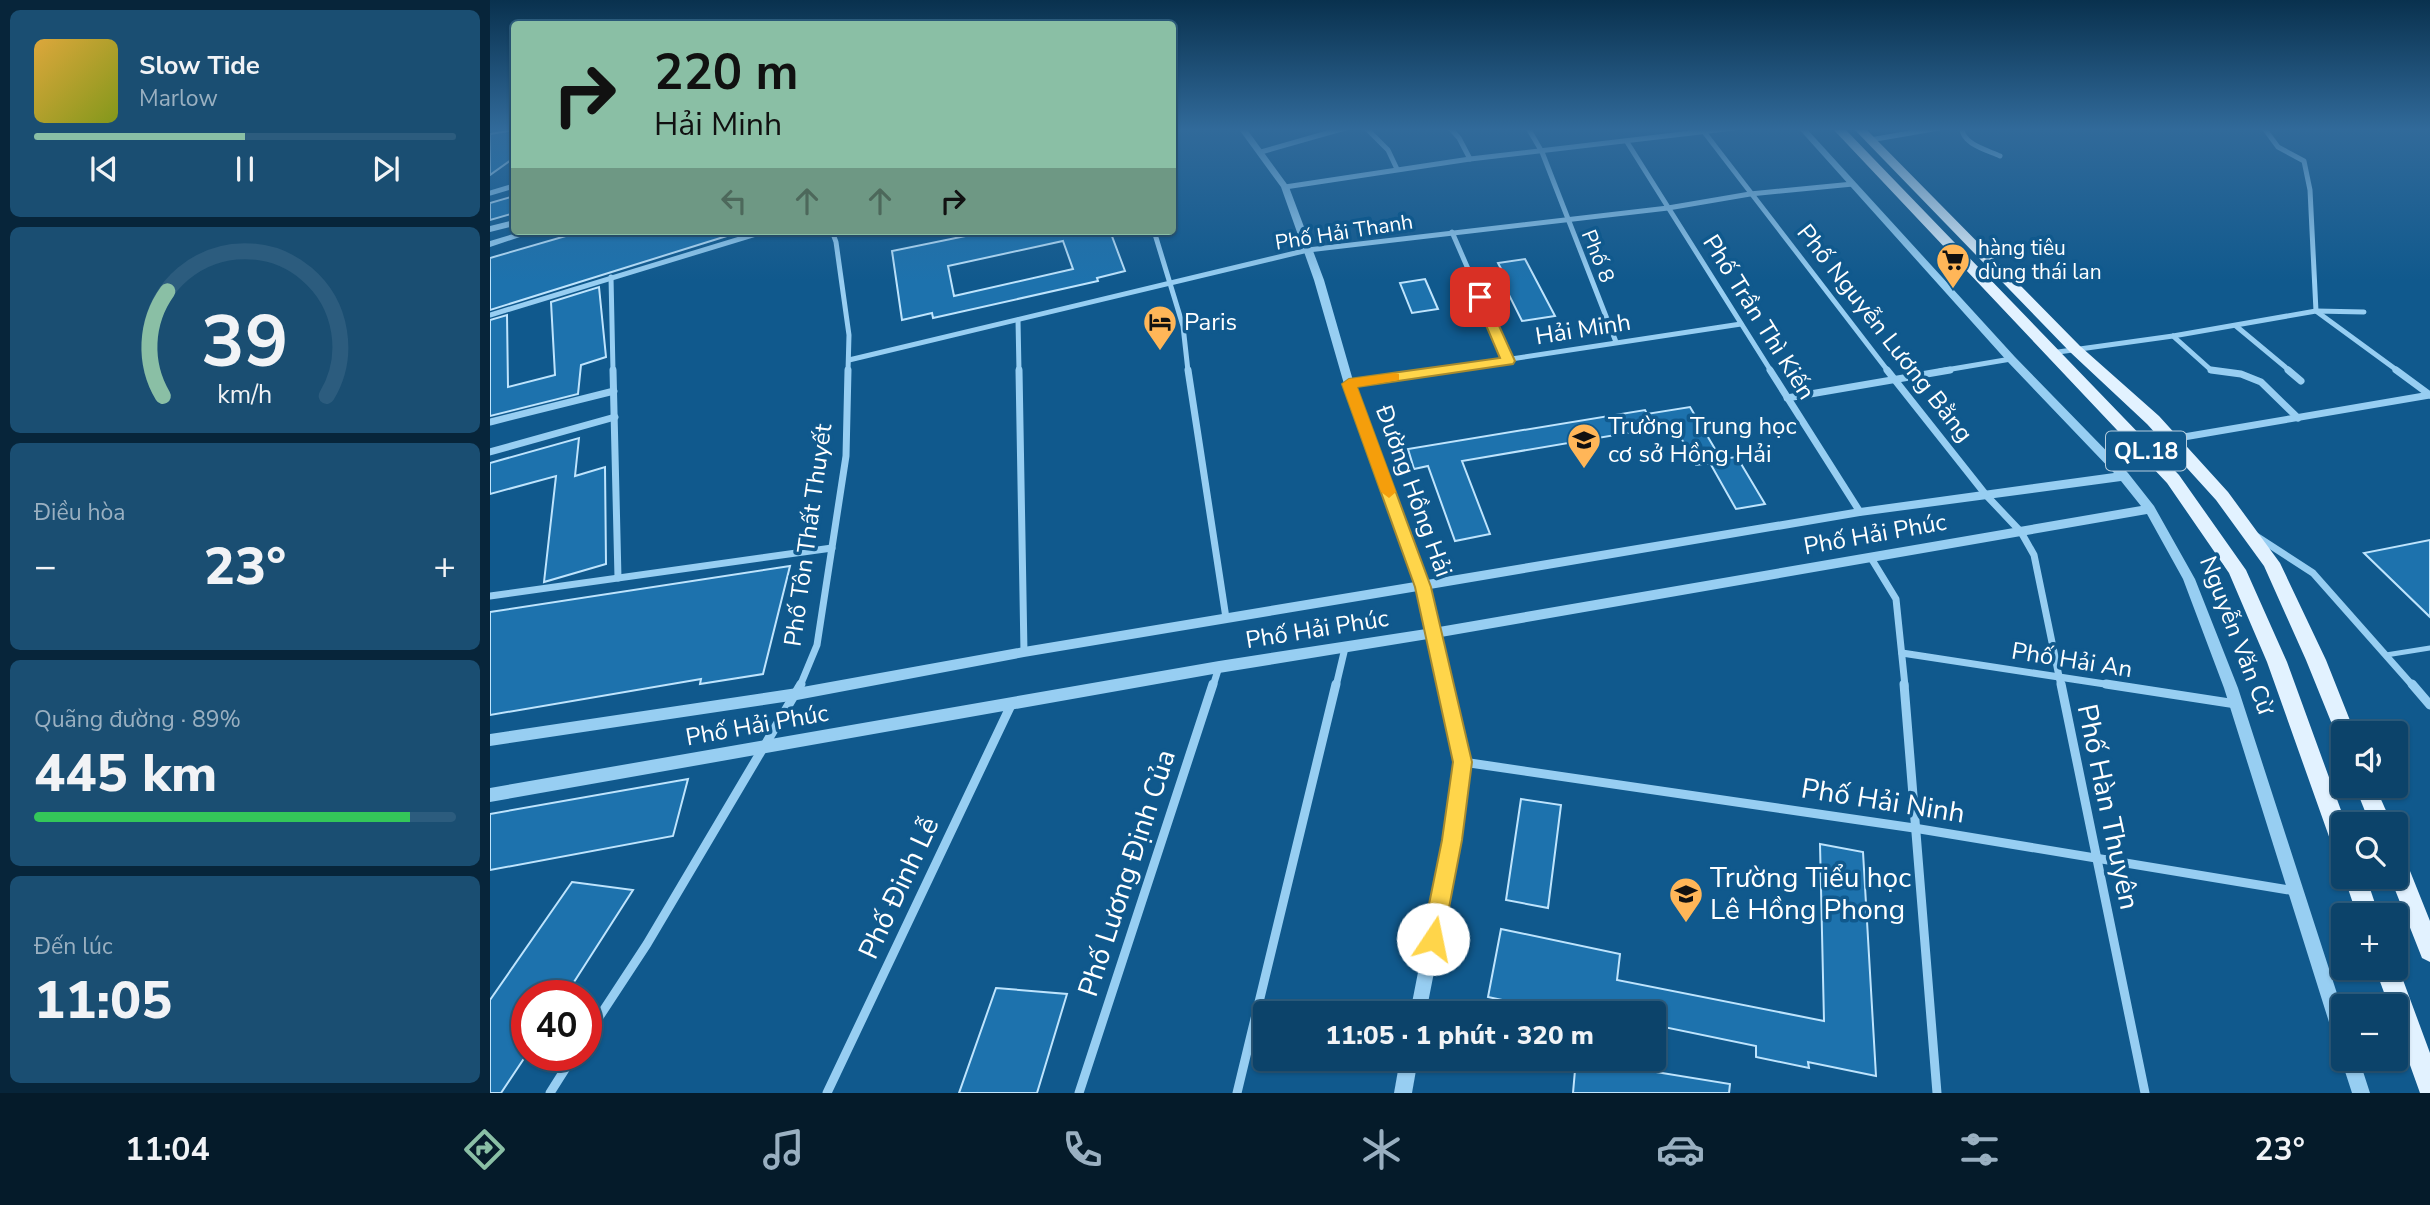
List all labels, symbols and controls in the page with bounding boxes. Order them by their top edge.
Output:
text: 220 m [654,39,798,106]
text: Slow Tide [139,48,260,83]
icon: right [539,49,630,140]
text: Marlow [139,83,218,114]
text: Hải Minh [654,103,782,146]
icon: previous [85,150,123,188]
icon: pause [226,150,264,188]
icon: next [367,150,405,188]
icon: left [715,182,753,220]
icon: ahead [788,182,826,220]
icon: ahead [861,182,899,220]
icon: right [934,182,972,220]
street label: Phố Hải Thanh [1273,207,1415,257]
street label: Phố Nguyễn Lương Bằng [1790,217,1980,449]
street label: Phố 8 [1575,225,1621,287]
street label: Phố Trần Thì Kiến [1695,228,1823,406]
place label: hàng tiêu dùng thái lan [1978,234,2102,286]
supermarket icon: hàng tiêu dùng thái lan [1934,241,1972,290]
pin [1450,267,1510,327]
icon: arrive [1461,278,1499,316]
text: 39 [201,292,289,392]
hotel icon: Paris [1141,303,1179,352]
place label: Paris [1184,306,1237,338]
street label: Hải Minh [1533,306,1633,352]
text: km/h [217,378,273,412]
street label: Đường Hồng Hải [1368,400,1460,581]
place label: Trường Trung học cơ sở Hồng Hải [1608,410,1797,470]
street label: Phố Tôn Thất Thuyết [777,421,840,648]
school or university icon: Trường Trung học cơ sở Hồng Hải [1565,421,1603,470]
road number: QL.18 [2106,432,2186,471]
text: Điều hòa [34,497,126,528]
street label: Phố Hải Phúc [1801,506,1949,562]
text: 23° [204,531,286,602]
text: − [34,541,57,592]
text: + [433,541,456,592]
street label: Nguyễn Văn Cừ [2192,551,2282,720]
street label: Phố Hải Phúc [1243,602,1391,656]
street label: Phố Hải An [2009,635,2135,685]
street label: Phố Hải Phúc [683,697,831,753]
street label: Phố Hàn Thuyên [2068,701,2148,913]
text: Quãng đường · 89% [34,704,241,735]
map controls [2331,721,2408,1071]
button: sound [2331,721,2408,798]
text: 445 km [34,738,217,809]
street label: Phố Lương Định Của [1069,745,1185,1001]
street label: Phố Hải Ninh [1798,769,1968,833]
street label: Phố Đinh Lễ [850,811,948,965]
button: search [2331,812,2408,889]
place label: Trường Tiểu học Lê Hồng Phong [1710,859,1911,929]
school or university icon: Trường Tiểu học Lê Hồng Phong [1667,875,1705,924]
position arrow [1396,902,1470,976]
button: + [2331,903,2408,980]
text: Đến lúc [34,931,113,962]
text: 11:05 [34,965,172,1036]
speed limit sign: 40 [511,980,602,1071]
button: − [2331,994,2408,1071]
text: 11:05 · 1 phút · 320 m [1325,1018,1594,1053]
icon: directions [460,1125,509,1174]
icon: music [759,1125,808,1174]
icon: phone [1058,1125,1107,1174]
icon: climate [1357,1125,1406,1174]
icon: car [1656,1125,1705,1174]
icon: filters [1955,1125,2004,1174]
text: 11:04 [125,1128,210,1171]
text: 23° [2254,1128,2305,1171]

